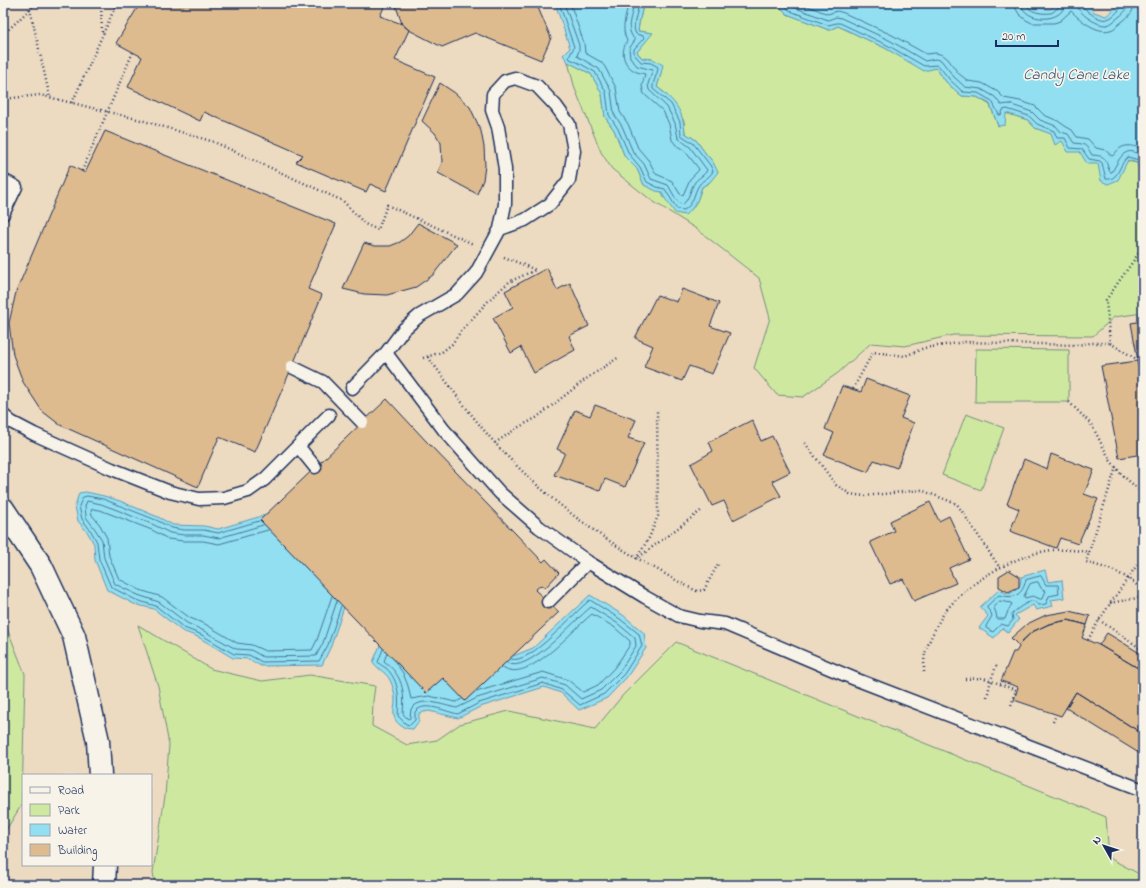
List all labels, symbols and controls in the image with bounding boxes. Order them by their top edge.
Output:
scale bar [996,22,1058,48]
text: 20 m [1002,28,1025,46]
water label: Candy Cane Lake [1023,64,1130,87]
legend [22,774,152,866]
text: Road [58,782,84,800]
text: Park [58,802,80,820]
text: Water [58,822,87,840]
north arrow [1084,826,1124,866]
text: N [1088,832,1106,848]
text: Building [57,842,97,861]

